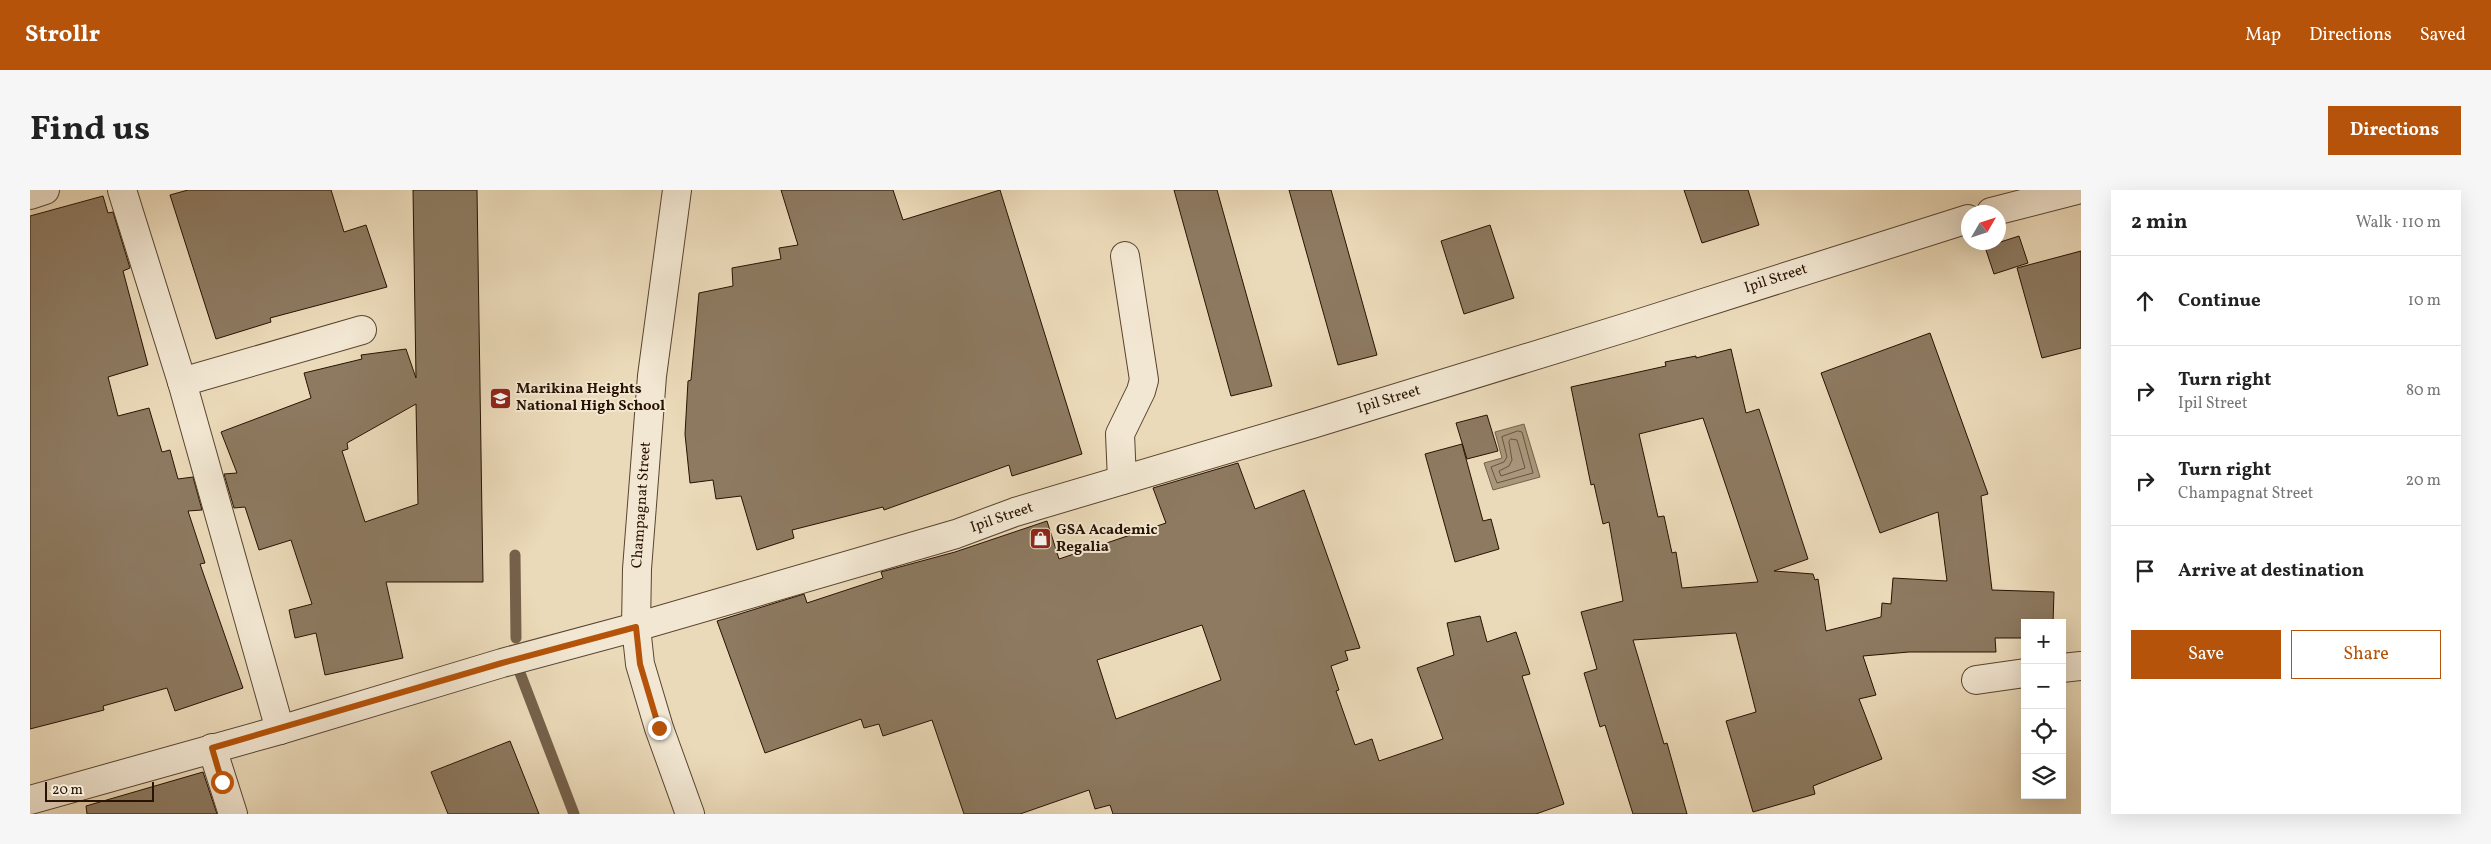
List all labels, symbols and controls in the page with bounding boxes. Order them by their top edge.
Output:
text: Strollr [25,18,100,52]
text: Map [2245,23,2281,48]
text: Directions [2309,23,2392,48]
text: Saved [2420,23,2466,48]
text: Find us [30,106,150,154]
button: Directions [2328,106,2461,155]
north arrow [1961,205,2006,250]
text: 2 min [2131,208,2188,237]
text: Walk · 110 m [2356,212,2441,234]
street label: Ipil Street [1742,259,1810,299]
icon: ahead [2131,287,2159,315]
text: Continue [2178,288,2261,314]
text: 10 m [2408,290,2441,312]
text: Turn right [2178,367,2271,393]
icon: right [2131,377,2159,405]
place label: Marikina Heights National High School [516,379,665,417]
street label: Ipil Street [1355,380,1423,420]
text: 80 m [2406,380,2441,402]
school or university icon: Marikina Heights National High School [488,386,512,410]
text: Ipil Street [2178,393,2248,415]
street label: Champagnat Street [627,441,657,569]
text: Turn right [2178,457,2271,483]
icon: right [2131,467,2159,495]
text: 20 m [2406,470,2441,492]
text: Champagnat Street [2178,483,2313,505]
street label: Ipil Street [968,497,1036,539]
place label: GSA Academic Regalia [1056,520,1158,558]
shop icon: GSA Academic Regalia [1028,527,1052,551]
icon: arrive [2131,557,2159,585]
text: Arrive at destination [2178,558,2364,584]
map controls [2021,619,2066,799]
button: + [2021,619,2066,664]
button: Save [2131,630,2281,679]
button: Share [2291,630,2441,679]
button: − [2021,664,2066,709]
button: locate [2021,709,2066,754]
route end [648,717,671,740]
button: layers [2021,754,2066,799]
route start [211,771,234,794]
scale bar [45,779,154,802]
text: 20 m [52,781,83,800]

